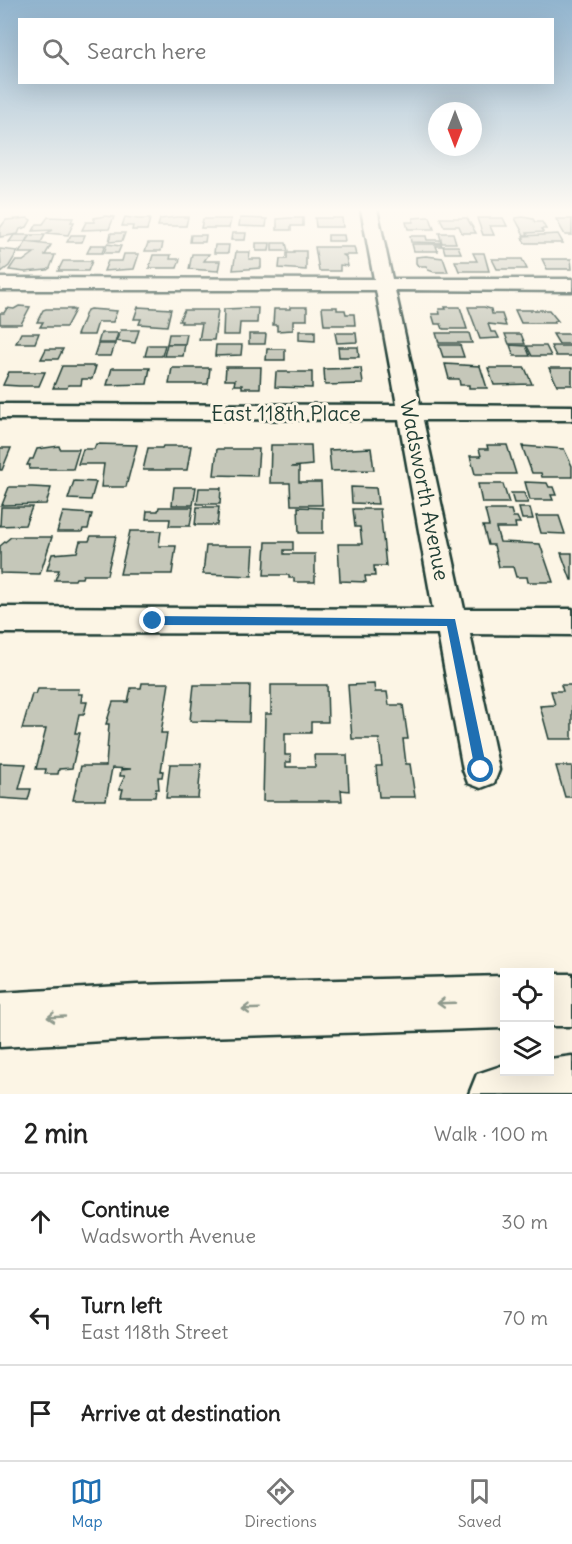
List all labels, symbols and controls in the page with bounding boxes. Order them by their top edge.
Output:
search box [18,18,554,84]
icon: search [39,35,72,68]
text: Search here [87,37,206,65]
north arrow [428,102,482,156]
street label: Wadsworth Avenue [394,397,456,583]
street label: East 118th Place [211,400,361,427]
route end [139,607,165,633]
route start [467,756,493,782]
map controls [500,968,554,1076]
button: locate [500,968,554,1022]
one-way arrow [437,998,457,1009]
one-way arrow [242,1003,262,1014]
one-way arrow [47,1011,67,1022]
button: layers [500,1022,554,1076]
text: 2 min [24,1117,88,1150]
text: Walk · 100 m [434,1121,548,1146]
text: Continue [81,1195,170,1223]
icon: ahead [24,1205,57,1238]
text: 30 m [501,1209,548,1234]
text: Wadsworth Avenue [81,1223,256,1248]
text: Turn left [81,1291,162,1319]
icon: left [24,1301,57,1334]
text: 70 m [503,1305,548,1330]
text: East 118th Street [81,1319,228,1344]
icon: arrive [24,1397,57,1430]
text: Arrive at destination [81,1399,281,1427]
tab: Map [70,1475,103,1531]
tab: Directions [244,1475,317,1531]
tab: Saved [458,1475,502,1531]

